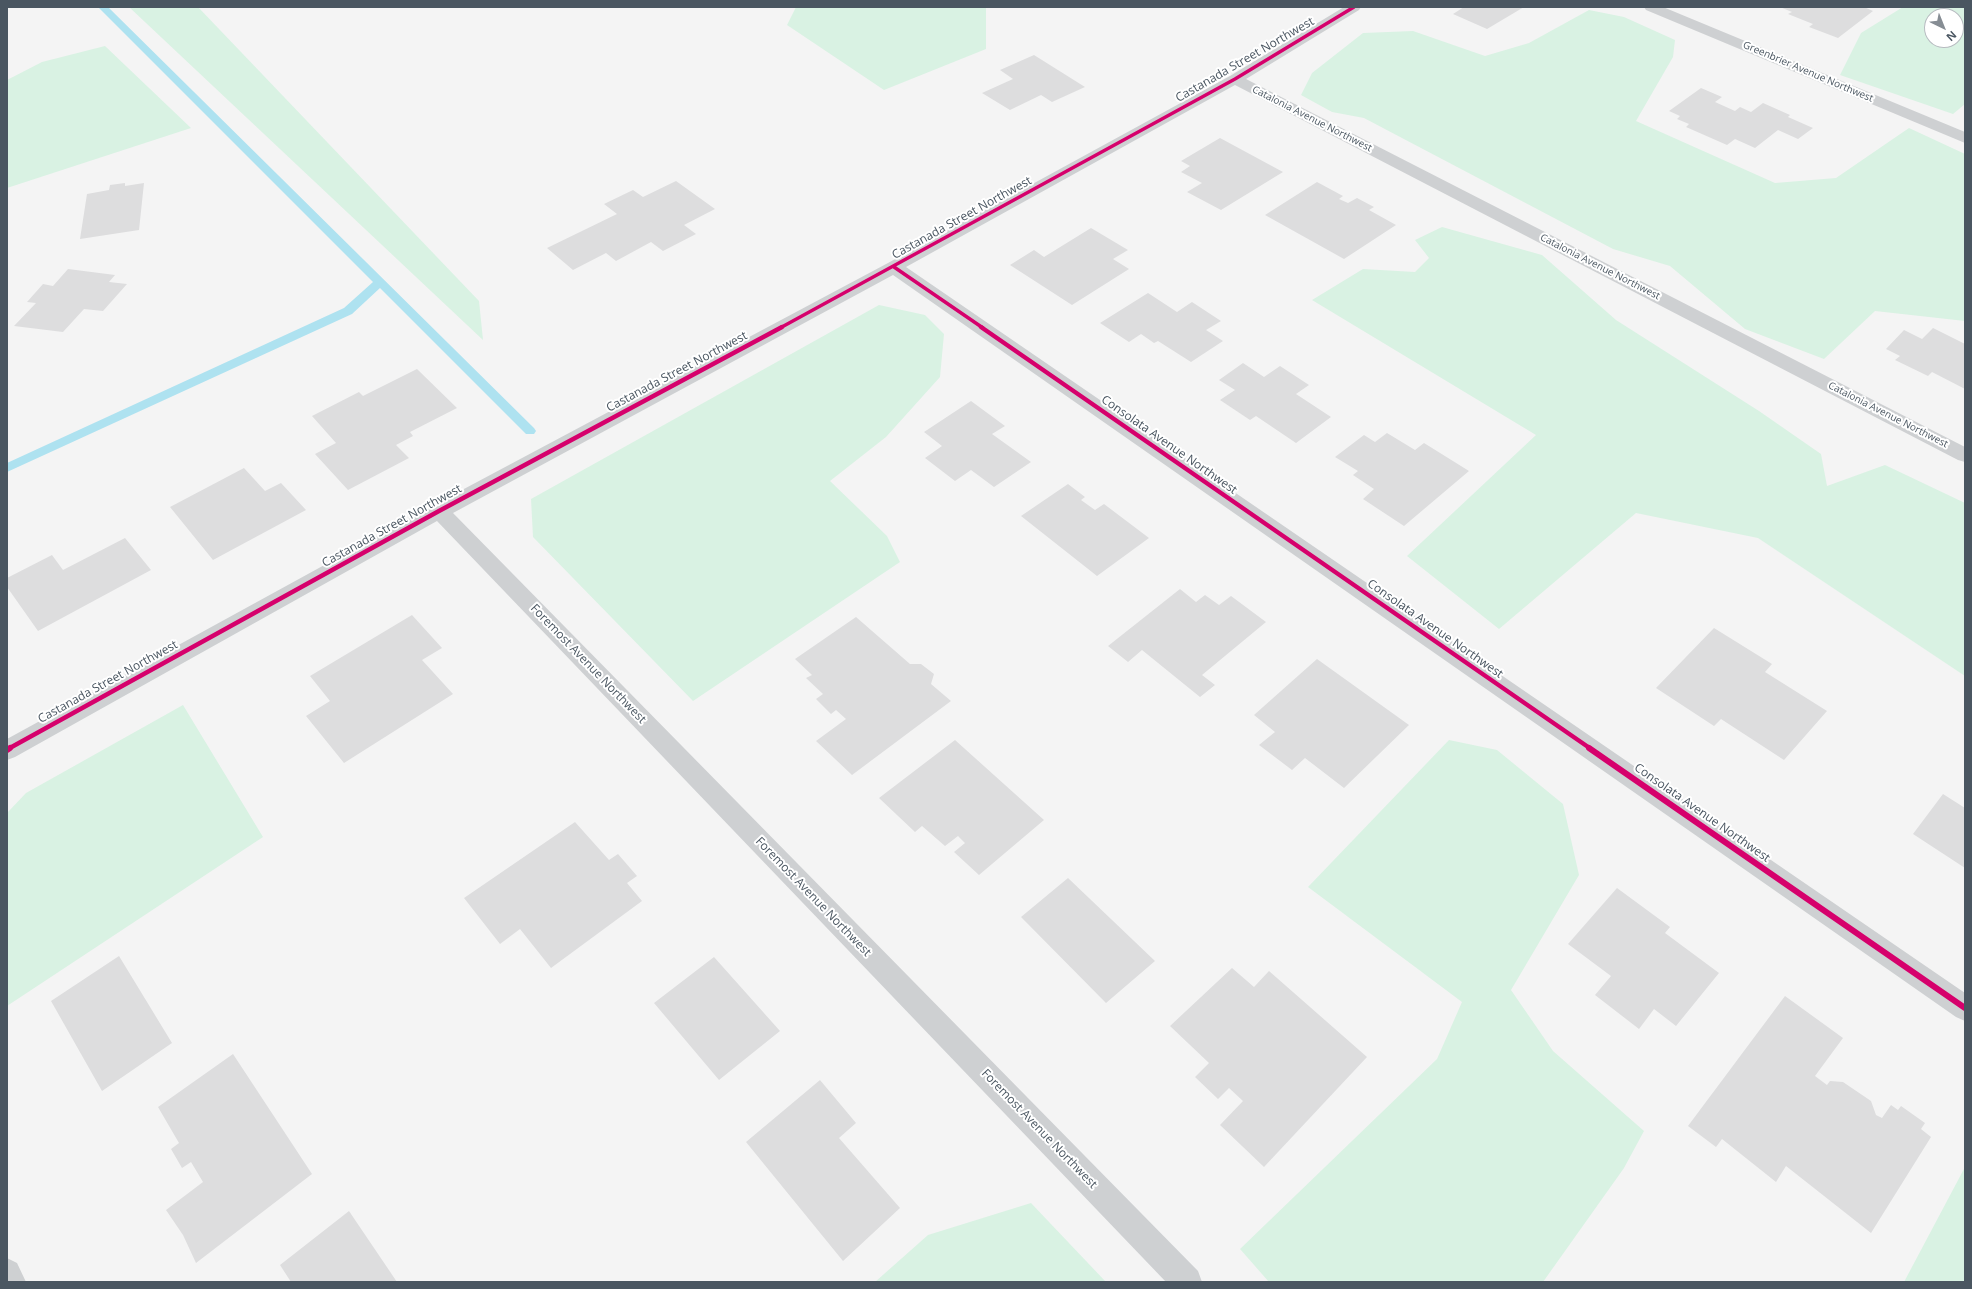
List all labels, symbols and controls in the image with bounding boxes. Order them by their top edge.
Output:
north arrow [1924,8,1964,48]
street label: Castanada Street Northwest [1173,14,1317,106]
text: N [1943,28,1960,45]
street label: Greenbrier Avenue Northwest [1741,39,1875,105]
street label: Catalonia Avenue Northwest [1250,84,1374,154]
street label: Castanada Street Northwest [890,174,1034,262]
street label: Catalonia Avenue Northwest [1538,232,1662,302]
street label: Castanada Street Northwest [604,329,750,415]
street label: Catalonia Avenue Northwest [1826,380,1950,450]
street label: Consolata Avenue Northwest [1098,392,1240,498]
street label: Castanada Street Northwest [320,482,464,570]
street label: Consolata Avenue Northwest [1364,576,1506,682]
street label: Foremost Avenue Northwest [527,601,649,727]
street label: Castanada Street Northwest [36,638,180,726]
street label: Consolata Avenue Northwest [1631,760,1773,866]
street label: Foremost Avenue Northwest [752,834,874,960]
street label: Foremost Avenue Northwest [978,1066,1100,1192]

